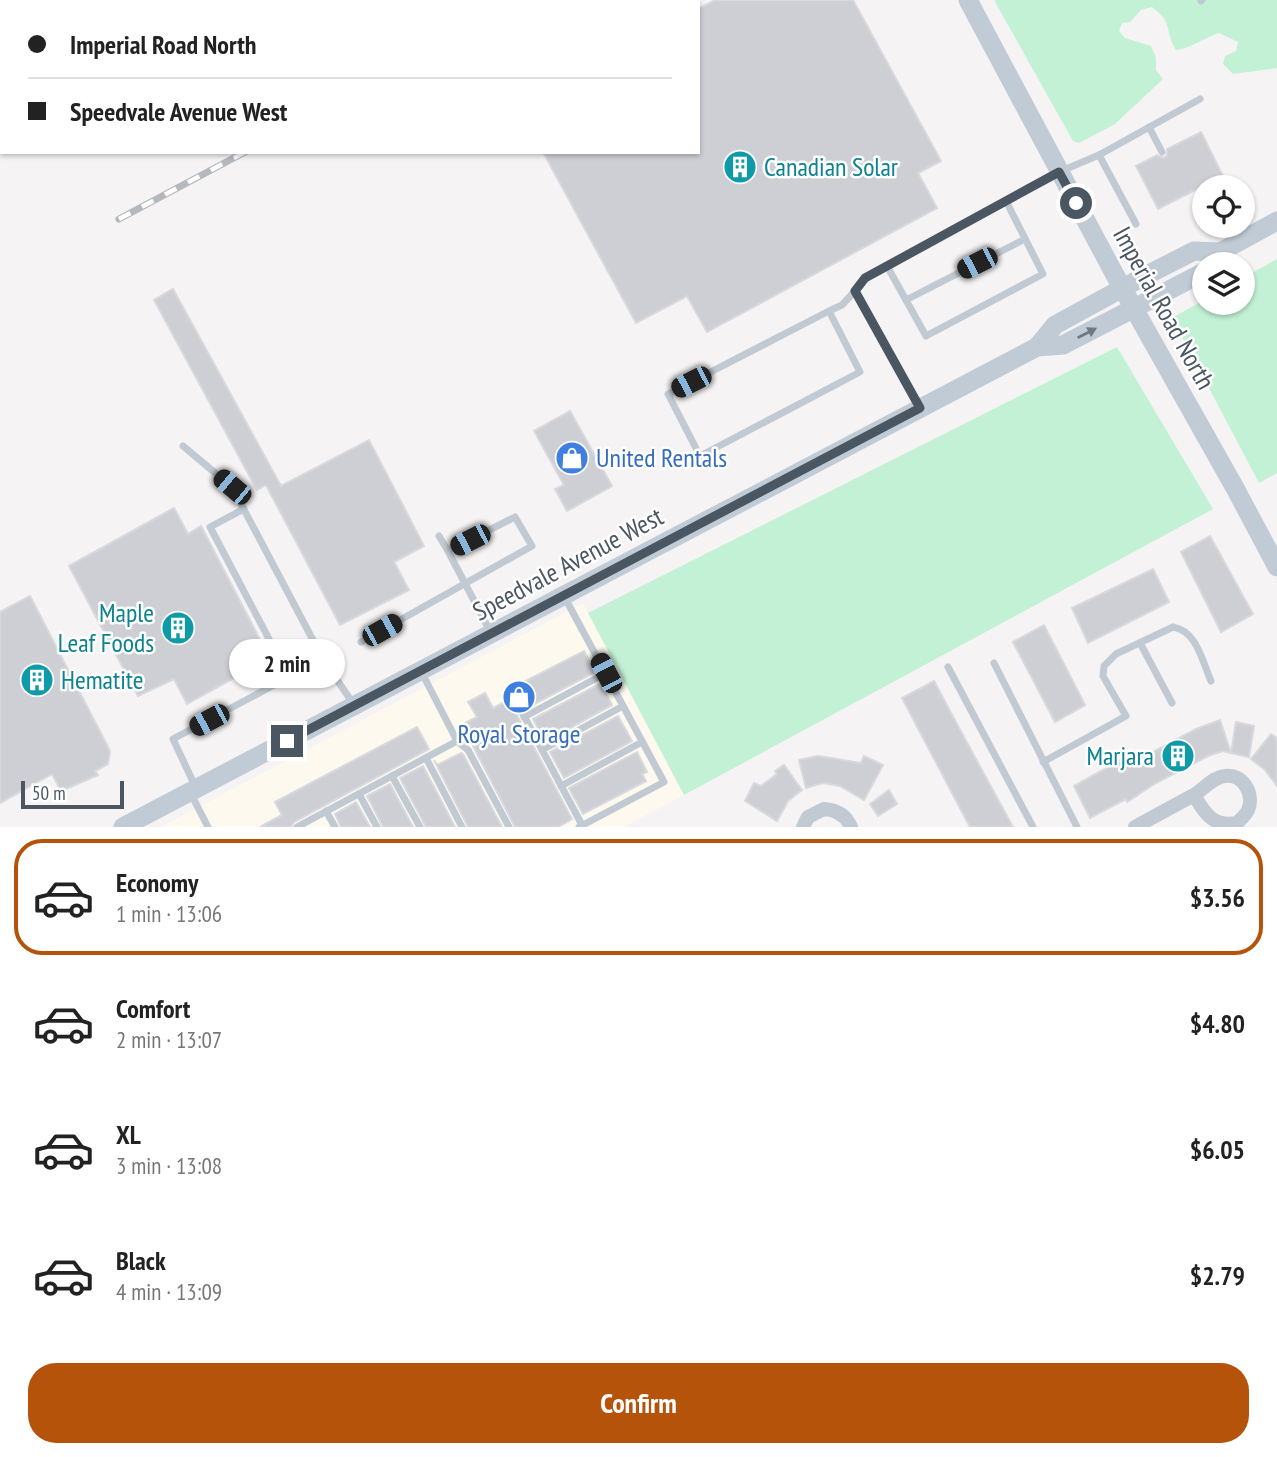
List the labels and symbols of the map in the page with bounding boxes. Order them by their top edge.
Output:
building icon: Canadian Solar [721,148,759,186]
place label: Canadian Solar [764,150,898,183]
route start [1060,187,1092,219]
street label: Imperial Road North [1106,221,1223,395]
car [954,244,1001,282]
one-way arrow [1077,327,1096,339]
car [668,363,715,401]
shop icon: United Rentals [553,439,591,477]
place label: United Rentals [596,441,727,474]
car [210,465,255,509]
street label: Speedvale Avenue West [467,499,669,628]
car [447,521,494,559]
place label: Maple Leaf Foods [58,596,154,659]
building icon: Maple Leaf Foods [159,609,197,647]
car [359,611,406,649]
callout: 2 min [229,640,345,688]
car [587,650,626,696]
building icon: Hematite [18,661,56,699]
place label: Hematite [61,663,143,696]
shop icon: Royal Storage [500,678,538,716]
car [186,701,233,739]
place label: Royal Storage [458,717,580,750]
route end [271,725,303,757]
building icon: Marjara [1159,737,1197,775]
place label: Marjara [1086,739,1154,772]
scale bar [21,778,124,810]

